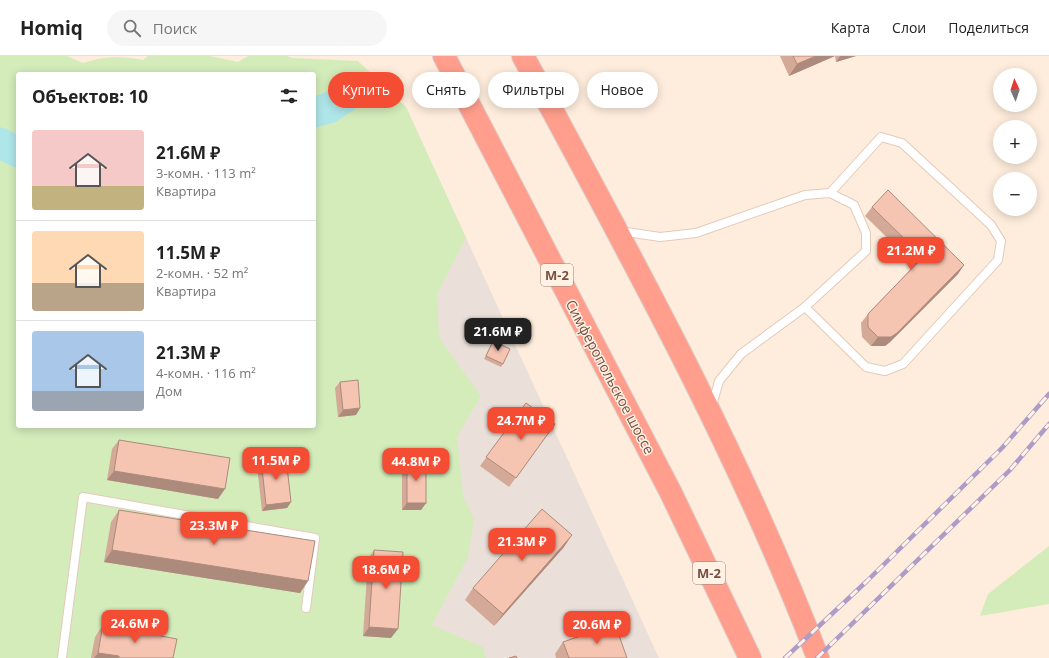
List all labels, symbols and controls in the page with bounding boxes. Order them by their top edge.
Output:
search box [107,10,387,46]
text: Homiq [20,15,83,41]
icon: search [121,17,143,39]
text: Поиск [153,18,197,38]
text: Карта [831,18,870,37]
text: Слои [892,18,926,37]
text: Поделиться [948,18,1029,37]
north arrow [993,68,1037,112]
map controls [993,68,1037,216]
chip: Купить [328,72,404,108]
chip: Снять [412,72,480,108]
chip: Фильтры [488,72,579,108]
chip: Новое [587,72,658,108]
text: Объектов: 10 [32,85,148,108]
icon: filters [278,85,300,107]
button: + [993,120,1037,164]
text: 21.6M ₽ [156,141,220,164]
icon: home [64,146,112,194]
text: 3-комн. · 113 m² [156,164,256,182]
button: − [993,172,1037,216]
text: Квартира [156,182,216,200]
pin: 21.2M ₽ [874,237,948,271]
text: 11.5M ₽ [156,241,220,264]
text: 21.2M ₽ [886,241,936,259]
icon: home [64,247,112,295]
text: 2-комн. · 52 m² [156,264,248,282]
road number: М-2 [541,264,573,286]
text: Квартира [156,282,216,300]
street label: Симферопольское шоссе [562,296,659,457]
pin: 21.6M ₽ [461,318,535,352]
text: 21.6M ₽ [473,322,523,340]
text: 21.3M ₽ [156,341,220,364]
icon: home [64,347,112,395]
text: 4-комн. · 116 m² [156,364,256,382]
text: Дом [156,382,182,400]
pin: 24.7M ₽ [484,407,558,441]
text: 24.7M ₽ [496,411,546,429]
pin: 11.5M ₽ [239,447,313,481]
pin: 44.8M ₽ [379,448,453,482]
text: 11.5M ₽ [251,451,301,469]
text: 44.8M ₽ [391,452,441,470]
pin: 23.3M ₽ [177,512,251,546]
text: 23.3M ₽ [189,516,239,534]
pin: 21.3M ₽ [485,528,559,562]
text: 21.3M ₽ [497,532,547,550]
pin: 18.6M ₽ [349,556,423,590]
text: 18.6M ₽ [361,560,411,578]
road number: М-2 [693,562,725,584]
pin: 24.6M ₽ [98,610,172,644]
pin: 20.6M ₽ [560,611,634,645]
text: 24.6M ₽ [110,614,160,632]
text: 20.6M ₽ [572,615,622,633]

